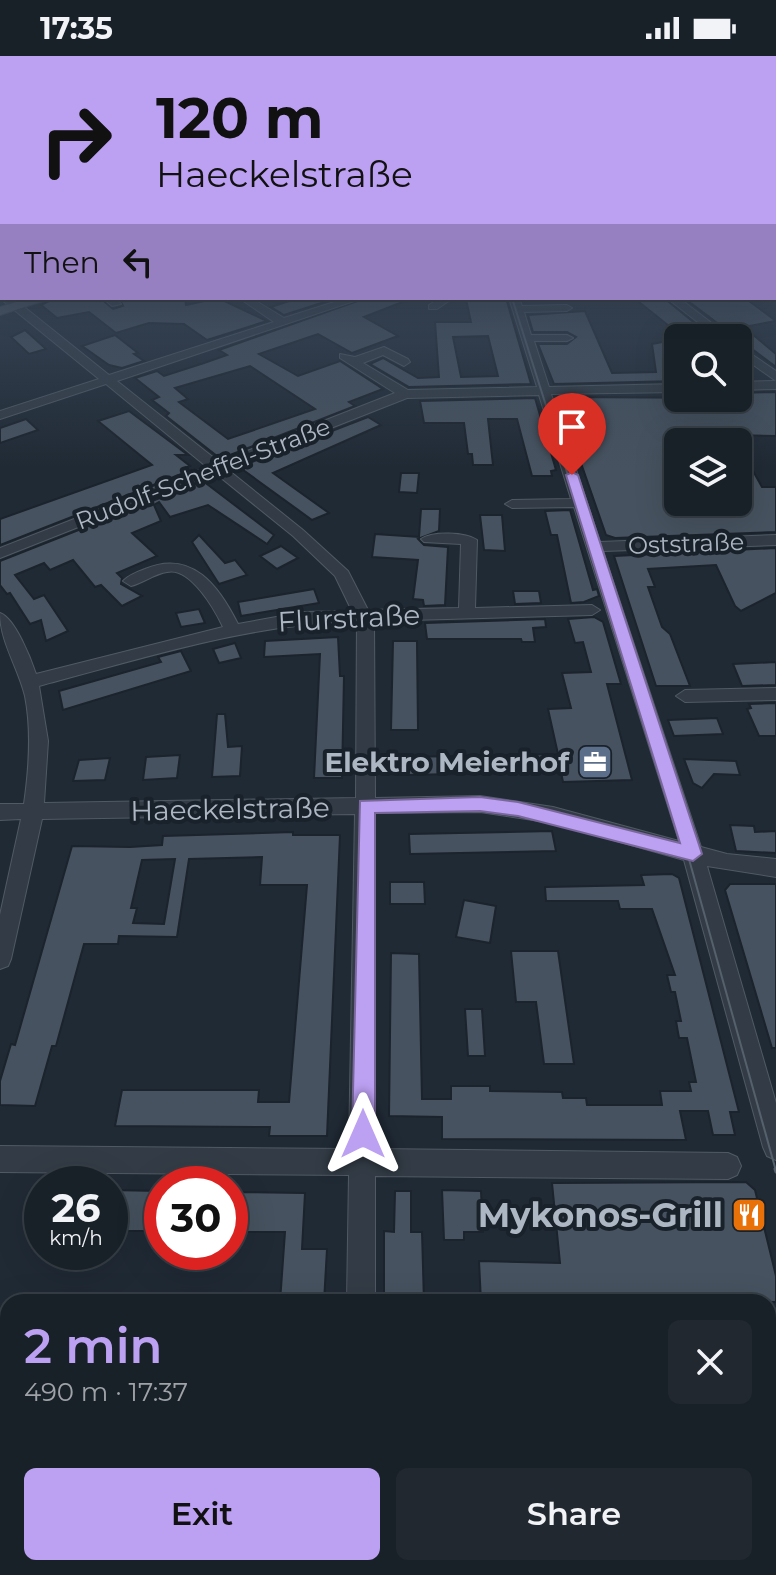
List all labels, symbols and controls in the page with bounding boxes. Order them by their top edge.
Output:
text: 17:35 [40,10,113,47]
text: 120 m [156,84,324,152]
icon: right [24,88,128,192]
text: Haeckelstraße [156,152,413,196]
icon: left [116,240,160,284]
text: Then [24,244,100,281]
map controls [664,324,752,516]
button: search [664,324,752,412]
pin [538,393,606,475]
icon: arrive [550,405,594,449]
street label: Rudolf-Scheffel-Straße [71,412,334,536]
button: layers [664,428,752,516]
street label: Oststraße [627,527,745,560]
street label: Flurstraße [277,597,421,639]
office icon: Elektro Meierhof [576,743,614,781]
place label: Elektro Meierhof [324,745,570,779]
street label: Haeckelstraße [130,790,330,828]
position arrow [321,1092,405,1176]
speed limit sign: 30 [144,1166,248,1270]
text: 26 [51,1183,101,1232]
place label: Mykonos-Grill [478,1194,723,1236]
restaurant icon: Mykonos-Grill [730,1196,768,1234]
text: km/h [49,1226,103,1250]
text: 2 min [24,1317,162,1375]
button: close [668,1320,752,1404]
text: 490 m · 17:37 [24,1376,188,1408]
button: Exit [24,1468,380,1560]
button: Share [396,1468,752,1560]

